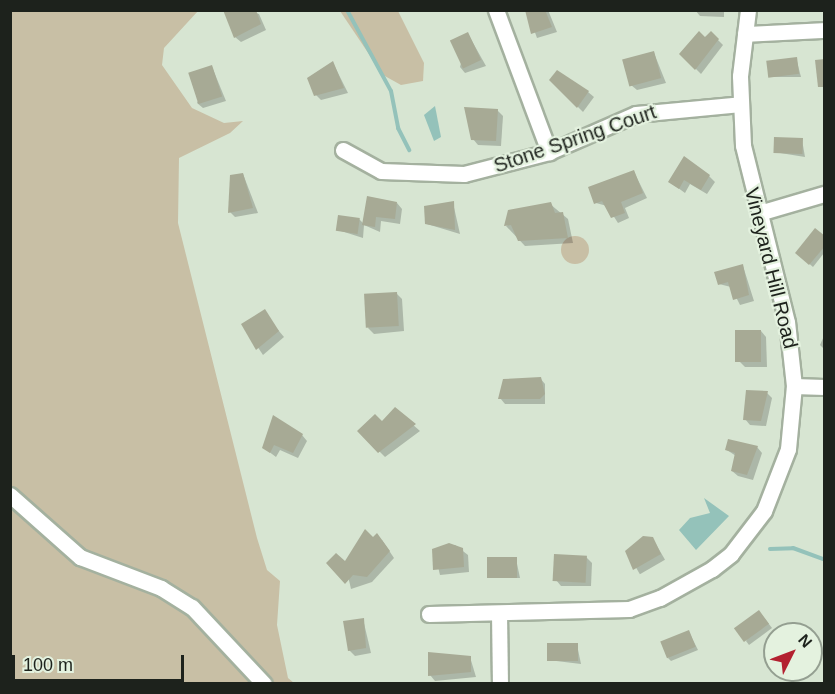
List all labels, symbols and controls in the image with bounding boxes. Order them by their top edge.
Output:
street label: Stone Spring Court [491,100,659,178]
street label: Vineyard Hill Road [739,185,803,351]
north arrow [763,622,823,682]
text: N [795,631,815,651]
scale bar [15,643,188,681]
text: 100 m [23,655,73,675]

